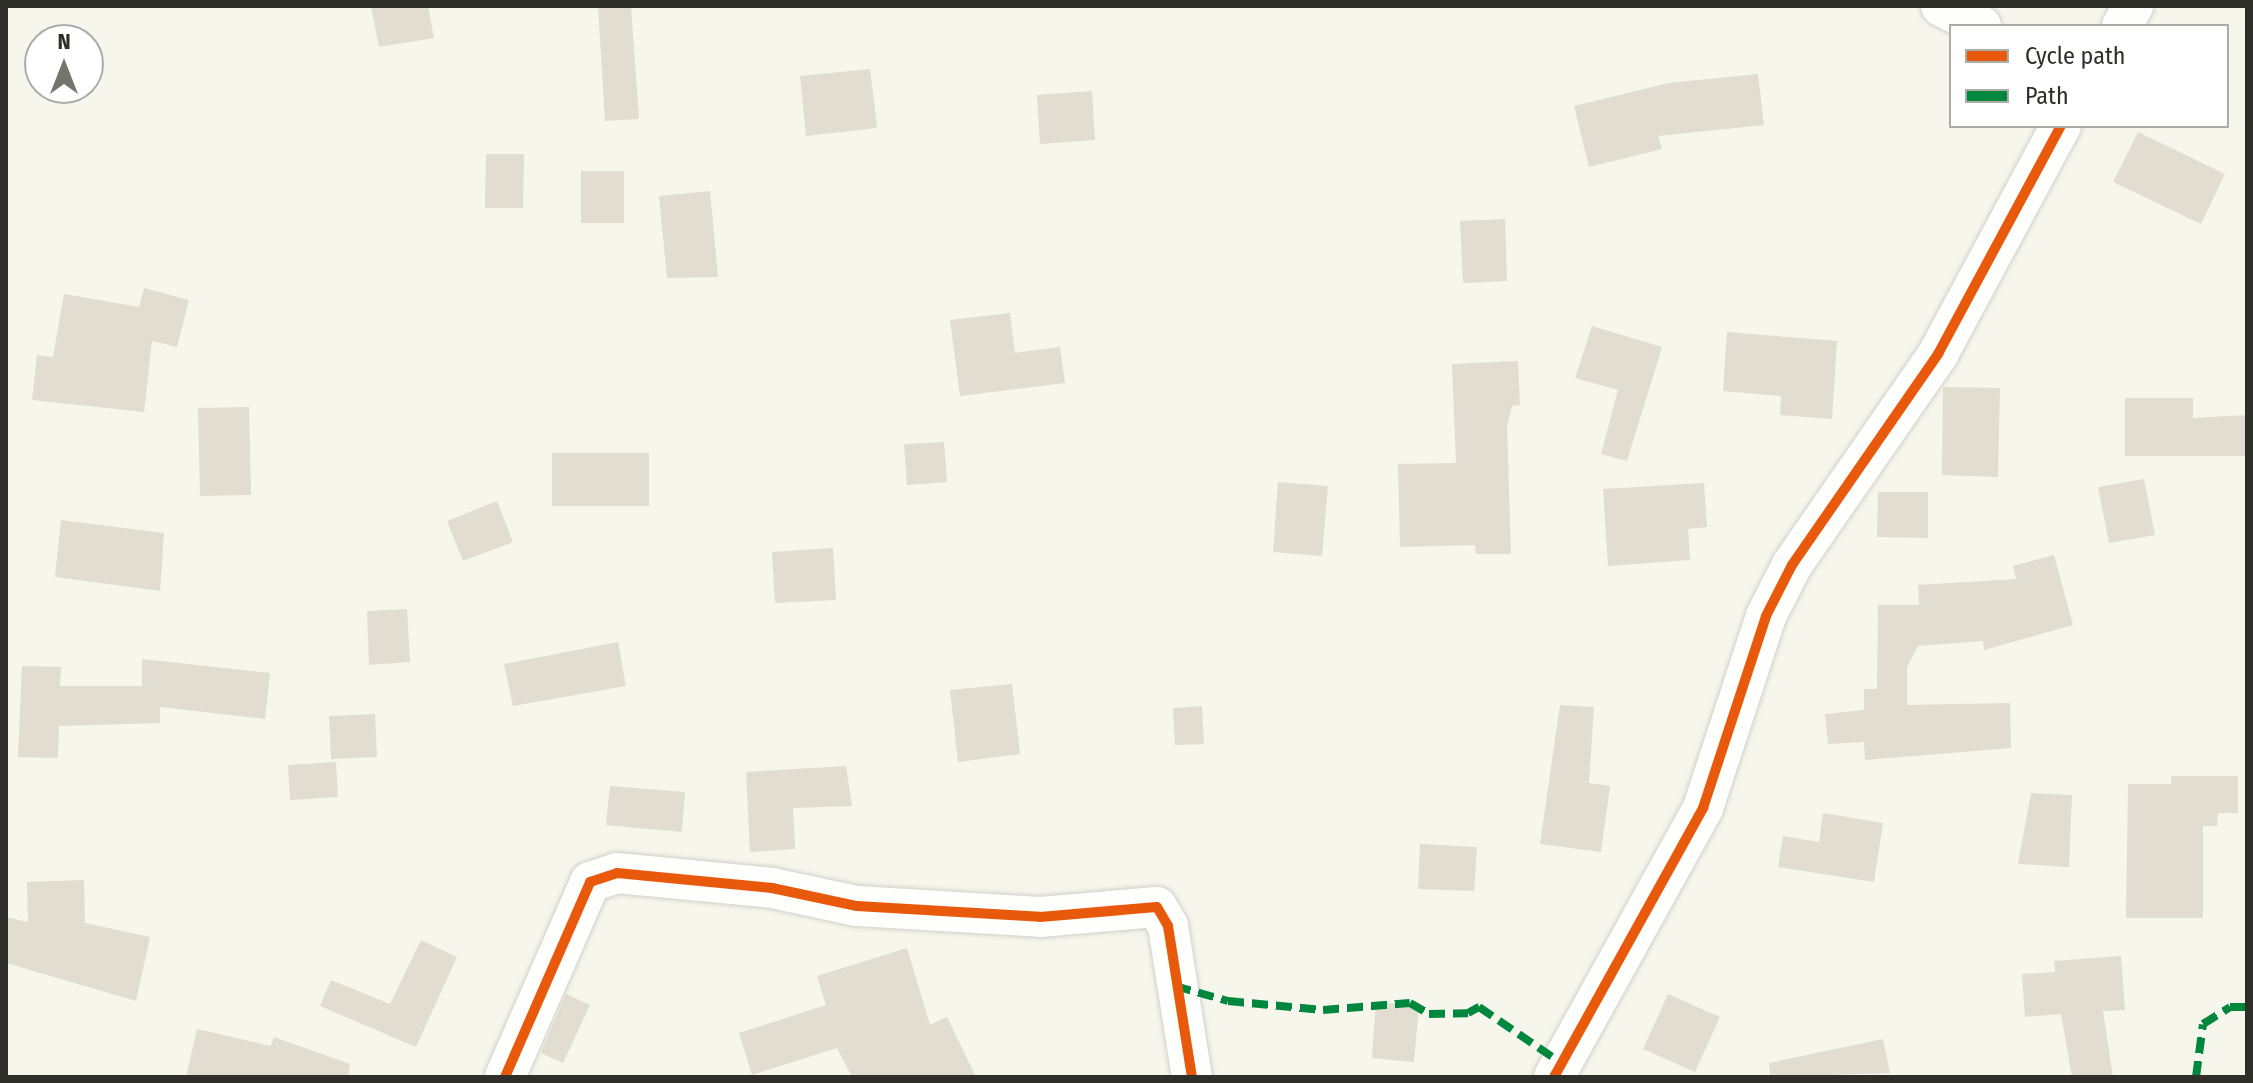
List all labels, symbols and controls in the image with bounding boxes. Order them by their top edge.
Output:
north arrow [24,24,104,104]
legend [1949,24,2229,128]
text: N [57,28,71,55]
text: Cycle path [2025,42,2125,70]
text: Path [2025,82,2069,110]

